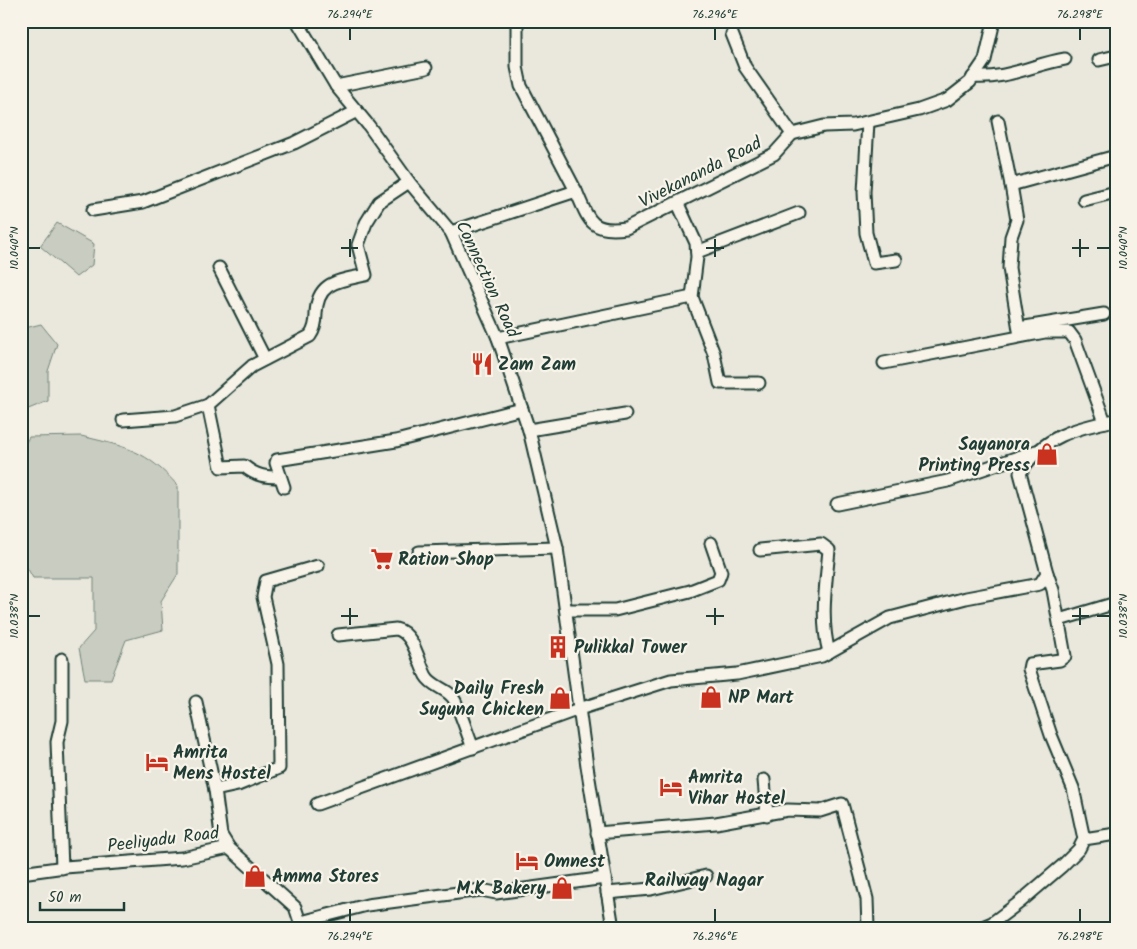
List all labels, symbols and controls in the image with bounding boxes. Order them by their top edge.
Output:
text: 76.294°E [327,5,374,24]
text: 76.296°E [692,5,739,24]
text: 76.298°E [1057,5,1104,24]
street label: Vivekananda Road [634,129,768,217]
street label: Connection Road [447,216,527,344]
text: 10.040°N [5,226,24,270]
text: 10.040°N [1114,226,1133,270]
restaurant icon: Zam Zam [469,351,495,377]
place label: Zam Zam [498,351,576,380]
place label: Sayanora Printing Press [919,431,1031,481]
shop icon: Sayanora Printing Press [1034,441,1060,467]
supermarket icon: Ration Shop [369,546,395,572]
place label: Ration Shop [398,546,494,575]
text: 10.038°N [5,594,24,638]
text: 10.038°N [1114,594,1133,638]
building icon: Pulikkal Tower [545,634,571,660]
place label: Pulikkal Tower [574,634,688,663]
place label: Daily Fresh Suguna Chicken [419,675,544,725]
shop icon: NP Mart [698,684,724,710]
place label: NP Mart [728,684,794,713]
shop icon: Daily Fresh Suguna Chicken [547,685,573,711]
place label: Amrita Mens Hostel [173,739,271,789]
hotel icon: Amrita Mens Hostel [144,749,170,775]
place label: Amrita Vihar Hostel [688,764,785,814]
hotel icon: Amrita Vihar Hostel [658,774,684,800]
street label: Peeliyadu Road [106,819,222,862]
hotel icon: Omnest [514,848,540,874]
place label: Omnest [544,848,606,877]
shop icon: Amma Stores [242,863,268,889]
place label: Amma Stores [272,863,379,892]
district label: Railway Nagar [645,866,765,896]
place label: M.K Bakery [456,875,547,904]
shop icon: M.K Bakery [549,875,575,901]
scale bar [40,879,124,911]
text: 50 m [48,886,82,910]
text: 76.294°E [327,927,374,946]
text: 76.296°E [692,927,739,946]
text: 76.298°E [1057,927,1104,946]

